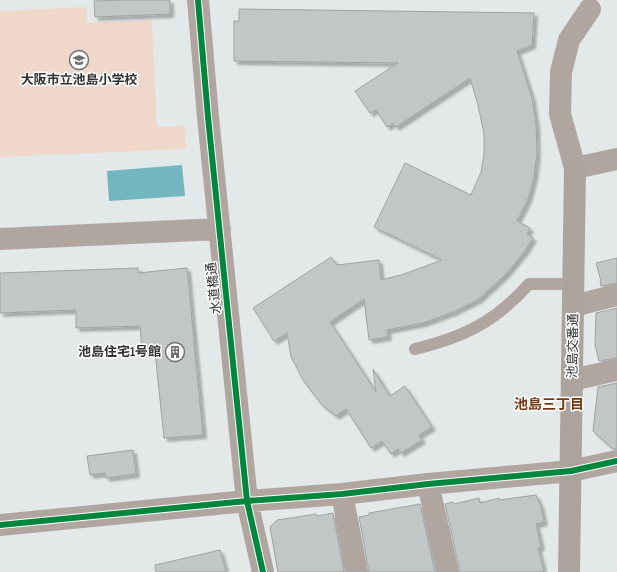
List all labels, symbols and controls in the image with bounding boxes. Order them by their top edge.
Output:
school or university icon: 大阪市立池島小学校 [68,49,90,71]
place label: 大阪市立池島小学校 [20,72,138,88]
street label: 水道橋通 [203,261,225,315]
street label: 池島交番通 [564,313,582,379]
building icon: 池島住宅1号館 [164,341,186,363]
place label: 池島住宅1号館 [78,344,161,360]
district label: 池島三丁目 [514,396,584,413]

